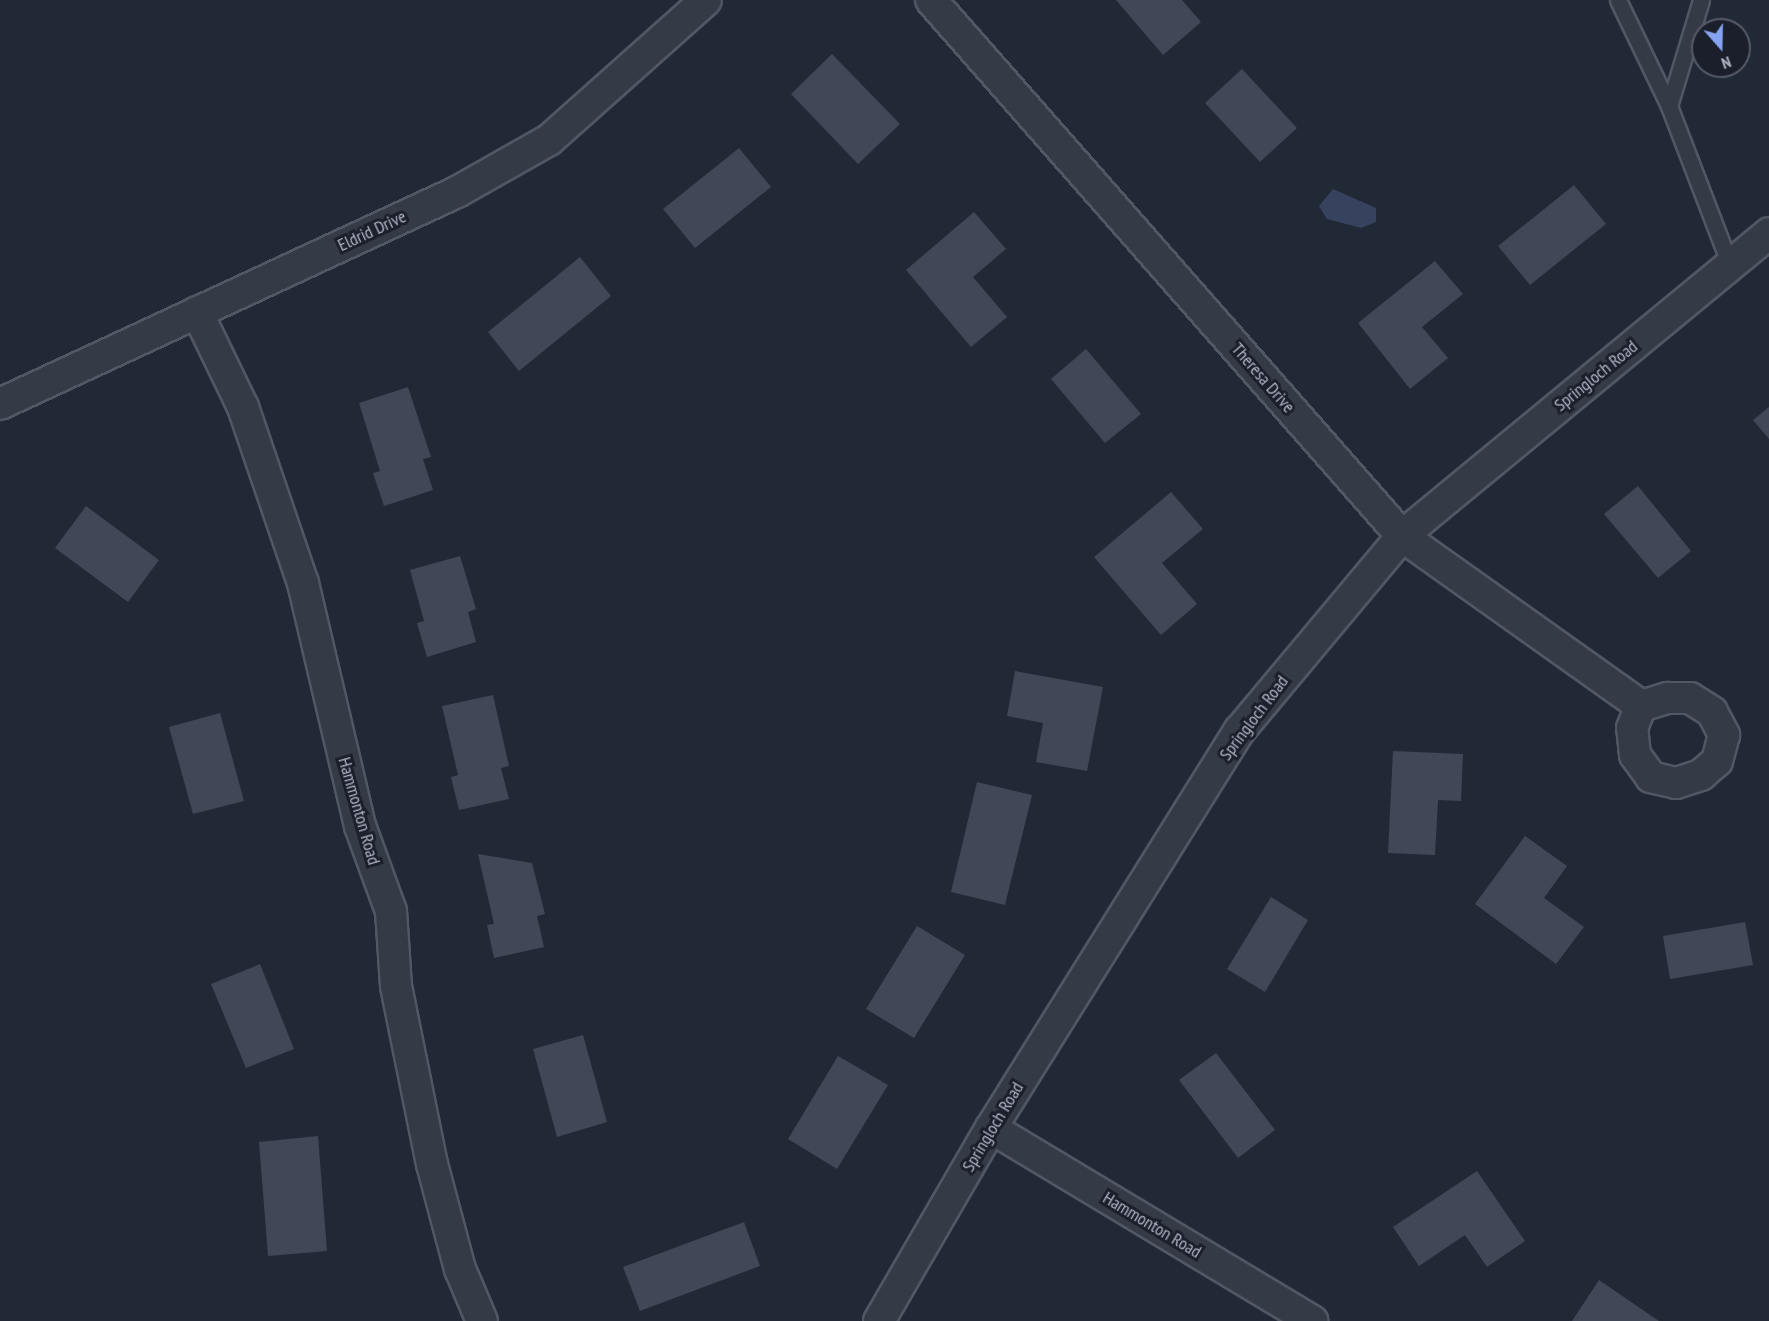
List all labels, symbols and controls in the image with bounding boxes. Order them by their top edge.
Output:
north arrow [1691,18,1751,78]
text: N [1719,52,1734,74]
street label: Eldrid Drive [334,206,410,256]
street label: Springloch Road [1550,336,1642,416]
street label: Theresa Drive [1227,339,1299,417]
street label: Springloch Road [1215,671,1293,765]
street label: Hammonton Road [333,755,385,867]
street label: Springloch Road [958,1078,1028,1176]
street label: Hammonton Road [1099,1187,1205,1263]

